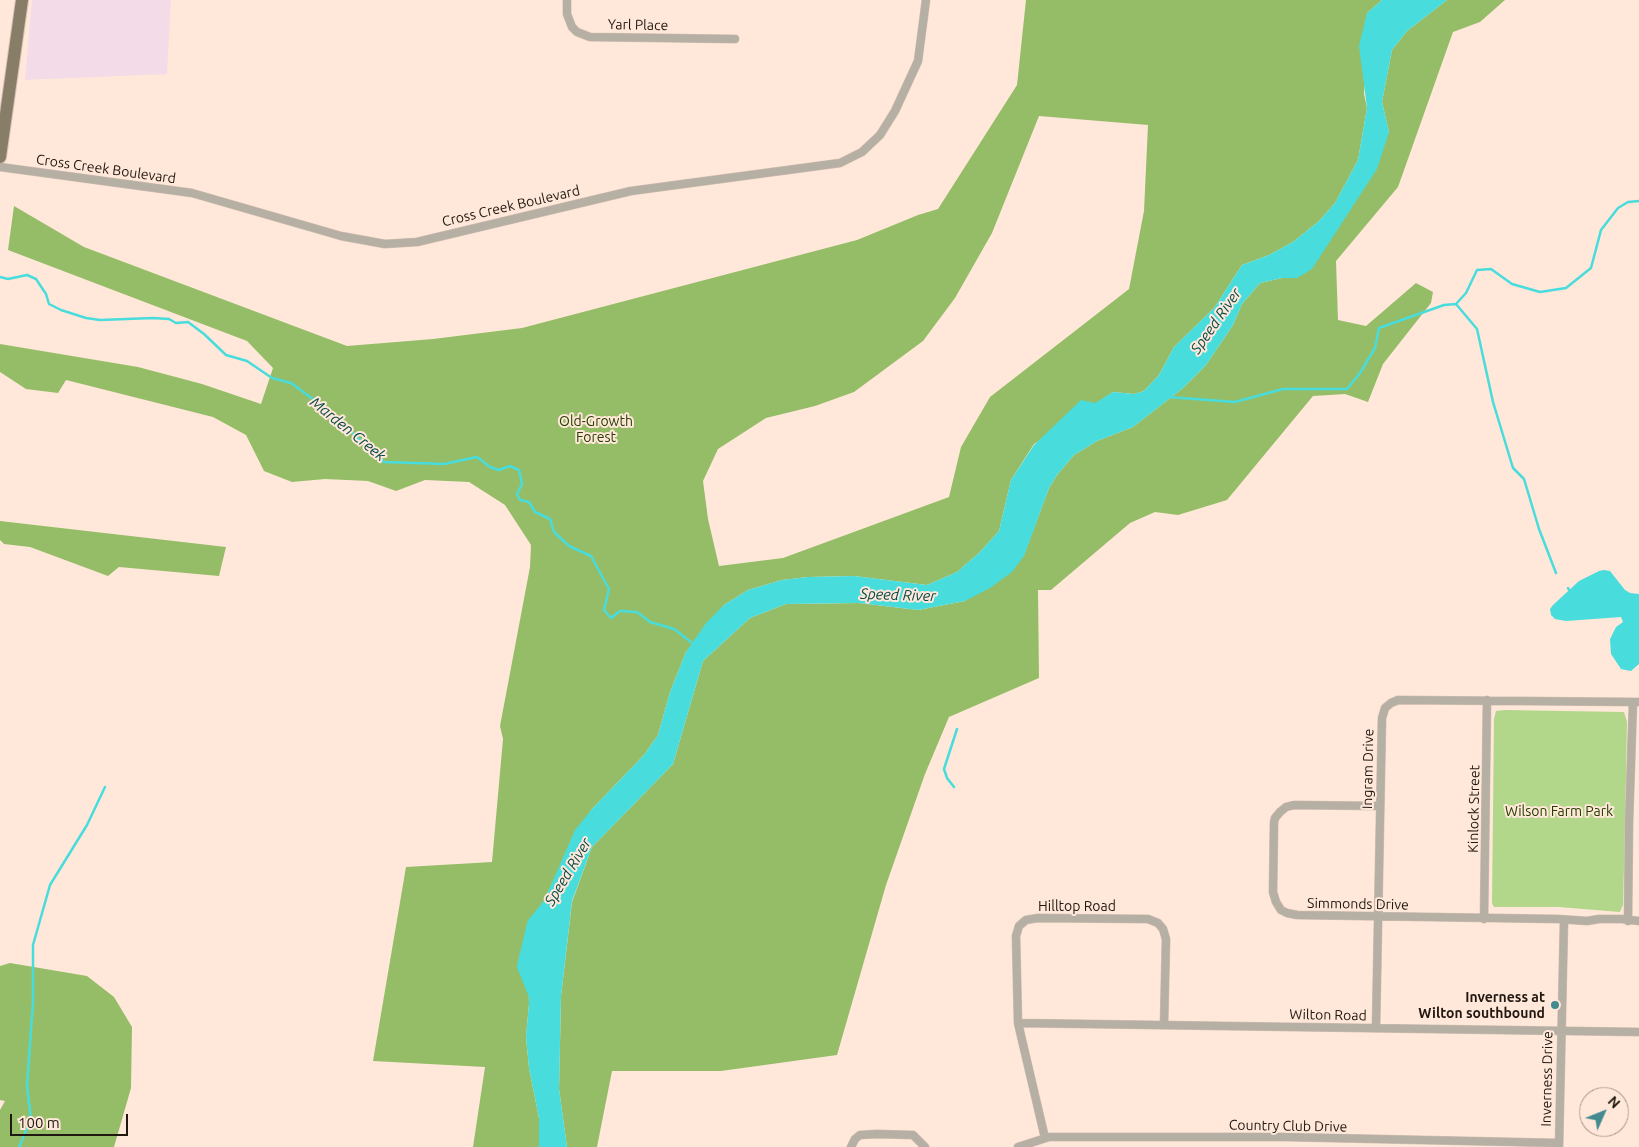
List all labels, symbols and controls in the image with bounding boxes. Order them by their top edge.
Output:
street label: Yarl Place [608,16,668,34]
street label: Cross Creek Boulevard [35,151,177,187]
street label: Cross Creek Boulevard [440,182,582,230]
water label: Speed River [1187,285,1245,357]
water label: Marden Creek [307,393,389,465]
park label: Old-Growth Forest [559,413,633,446]
water label: Speed River [860,585,936,605]
street label: Ingram Drive [1359,729,1377,809]
street label: Kinlock Street [1465,765,1483,853]
park label: Wilson Farm Park [1505,803,1613,819]
water label: Speed River [541,835,595,909]
street label: Simmonds Drive [1307,895,1409,913]
street label: Hilltop Road [1038,898,1116,914]
place label: Inverness at Wilton southbound [1418,989,1545,1022]
marker: Inverness at Wilton southbound [1549,999,1561,1011]
street label: Wilton Road [1289,1006,1367,1024]
street label: Inverness Drive [1538,1031,1556,1127]
north arrow [1579,1087,1629,1137]
text: N [1605,1093,1623,1112]
scale bar [12,1104,130,1136]
text: 100 m [18,1114,60,1131]
street label: Country Club Drive [1229,1117,1347,1135]

